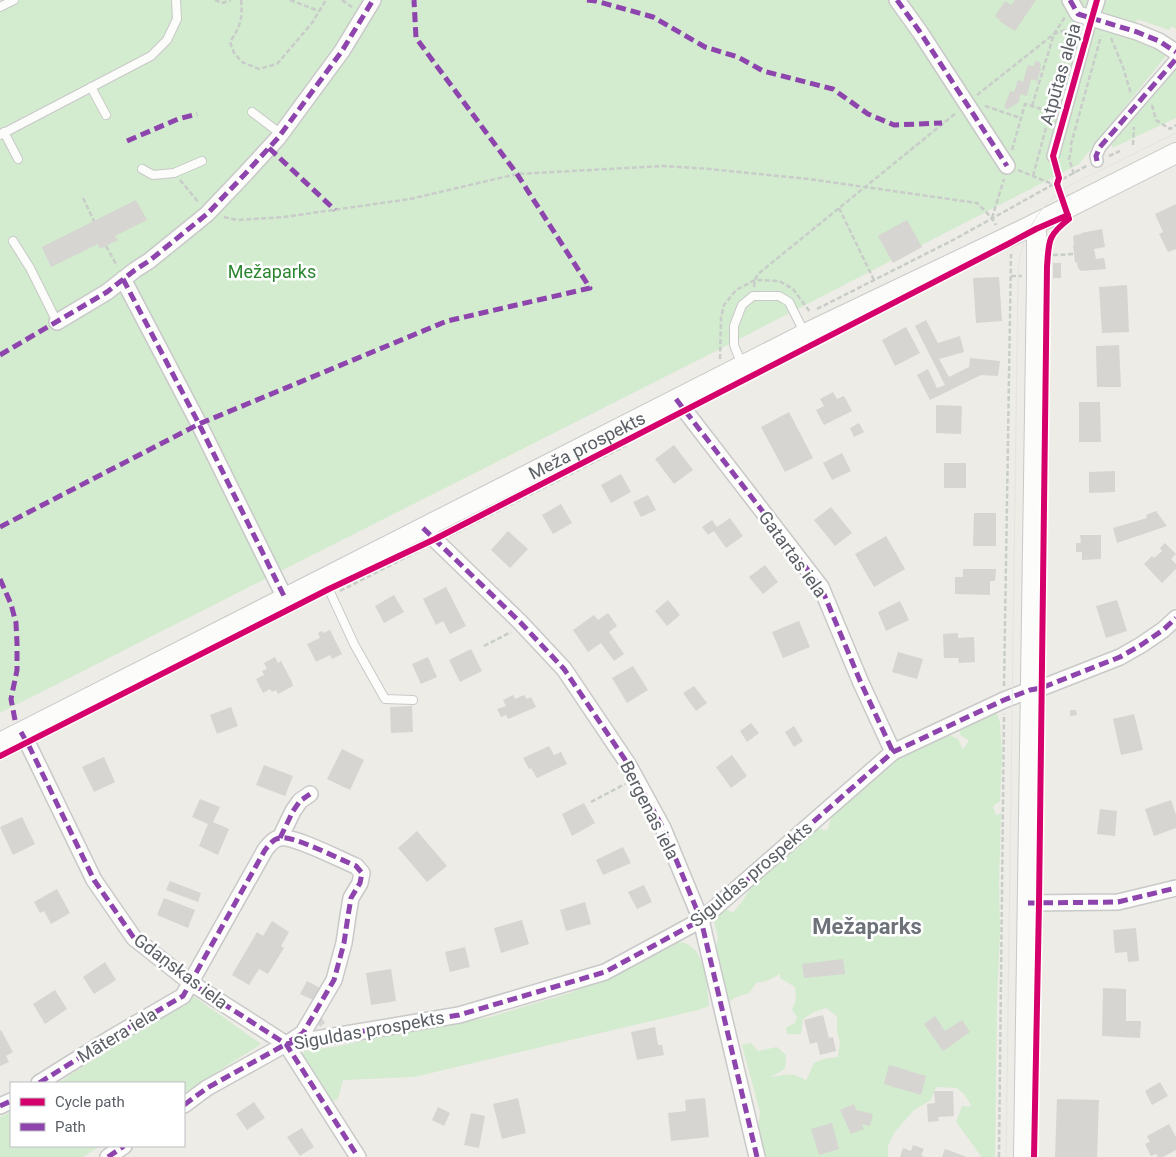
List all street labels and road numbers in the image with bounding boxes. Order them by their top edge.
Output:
street label: Atpūtas aleja [1035,21,1085,127]
street label: Meža prospekts [525,407,648,483]
street label: Gatartas iela [755,507,831,601]
street label: Bergenas iela [616,757,684,863]
street label: Siguldas prospekts [686,817,816,931]
street label: Gdaņskas iela [129,929,232,1014]
street label: Mātera iela [73,1003,161,1067]
street label: Siguldas prospekts [292,1006,446,1054]

